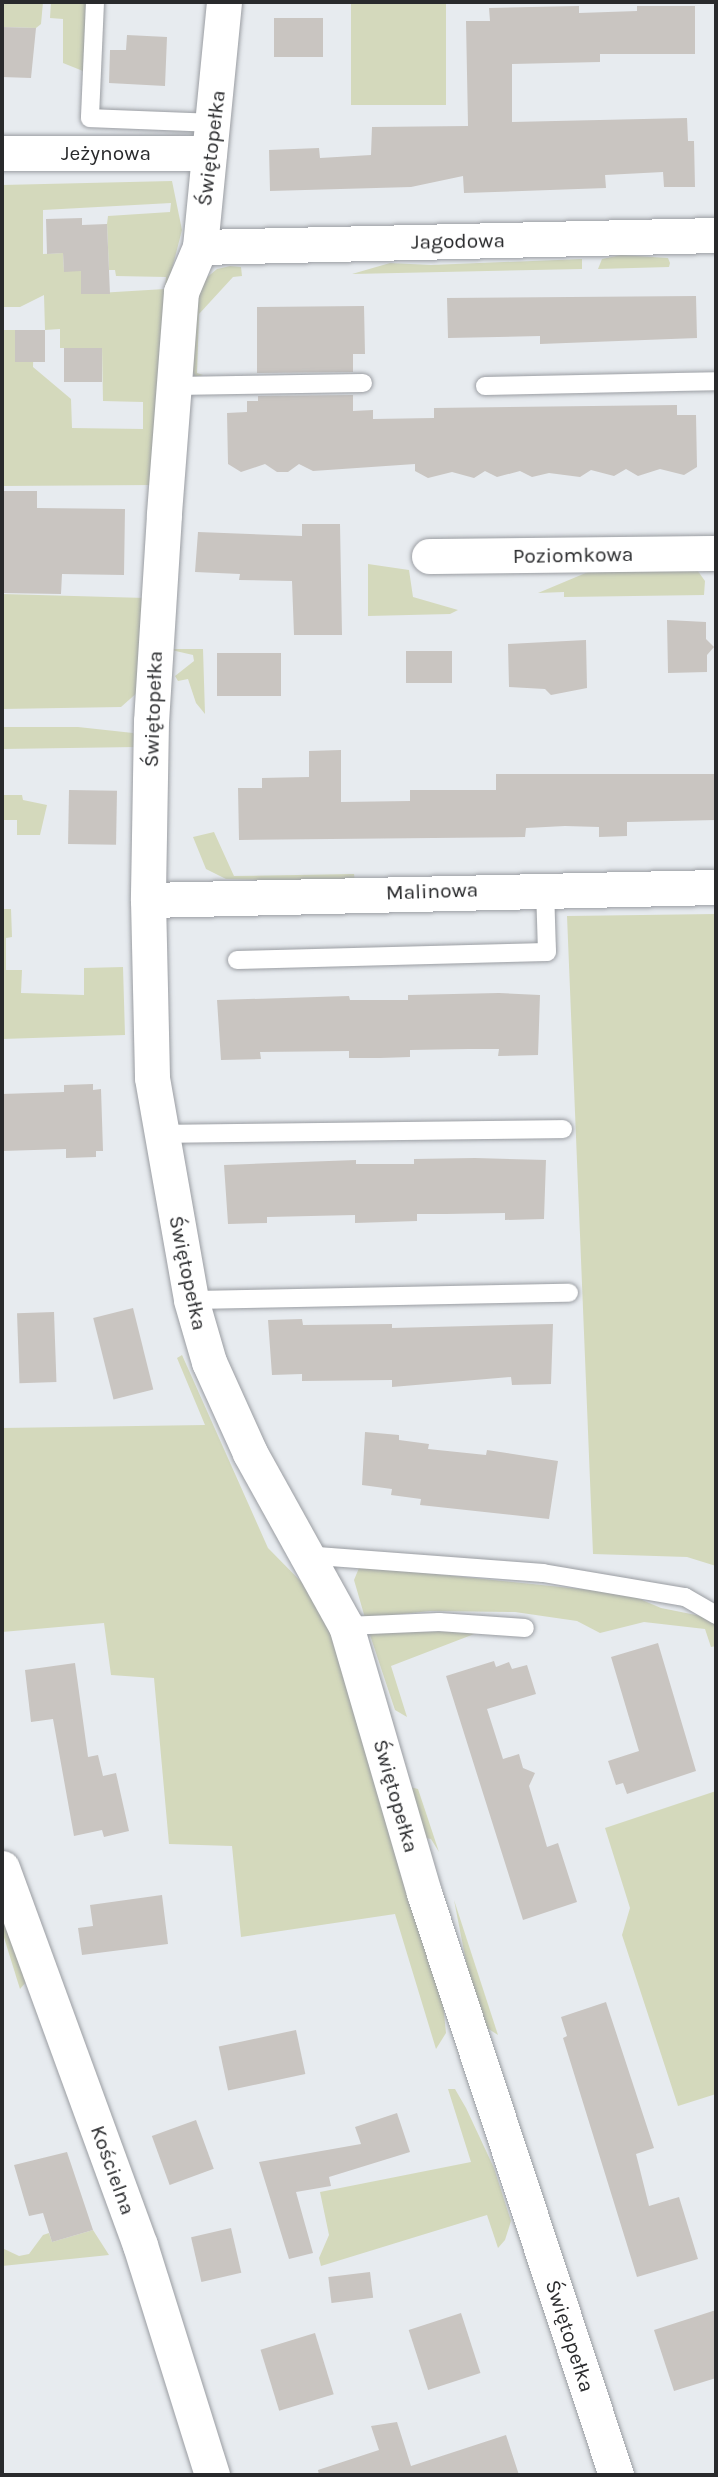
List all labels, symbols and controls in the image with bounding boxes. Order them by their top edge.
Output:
street label: Świętopełka [191,89,231,207]
street label: Jeżynowa [61,140,151,166]
street label: Jagodowa [411,228,505,254]
street label: Poziomkowa [513,541,633,569]
street label: Świętopełka [138,650,168,768]
street label: Malinowa [385,877,479,905]
street label: Świętopełka [164,1213,212,1333]
street label: Świętopełka [368,1736,424,1856]
street label: Kościelna [85,2122,141,2218]
street label: Świętopełka [540,2277,600,2395]

